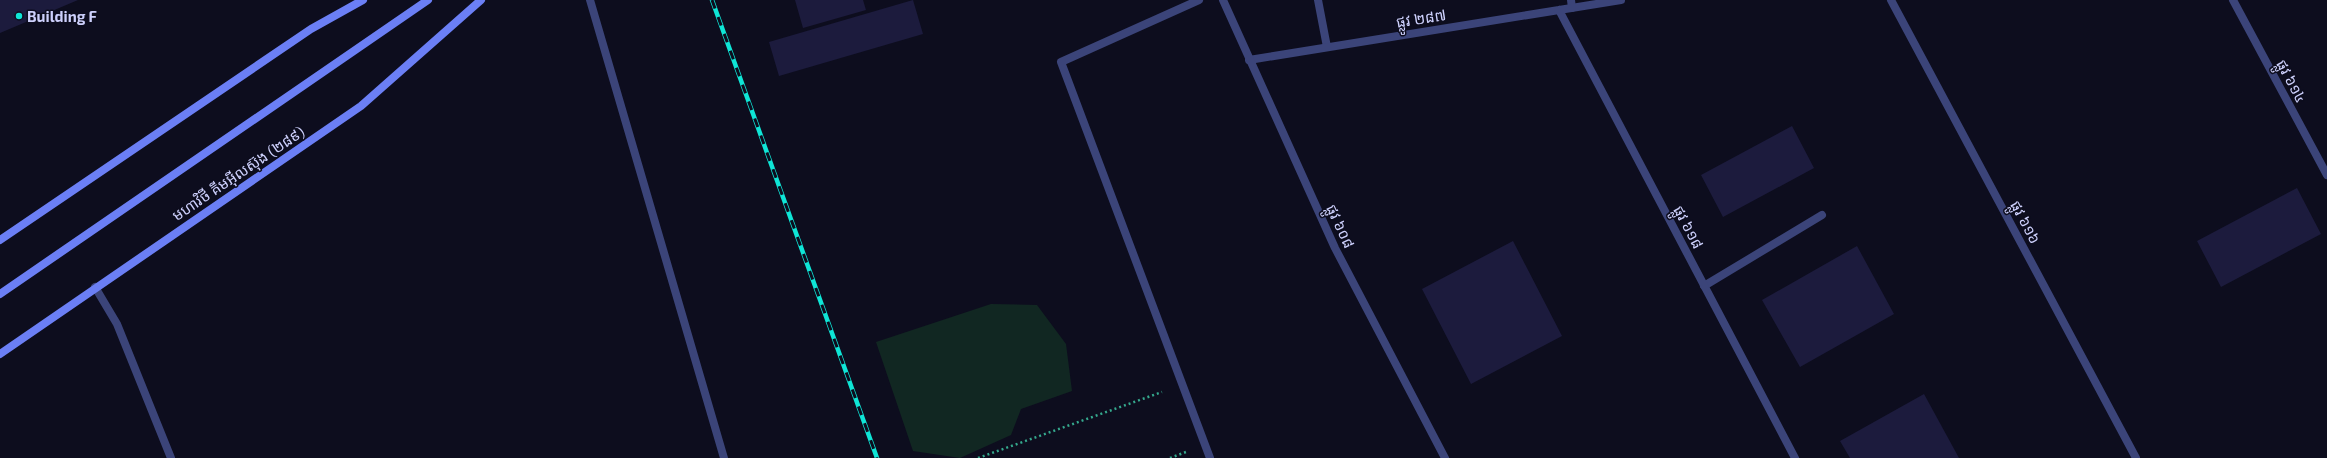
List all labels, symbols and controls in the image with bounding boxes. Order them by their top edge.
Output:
street label: ផ្លូវ ២៨៧ [1395,5,1448,36]
place label: Building F [27,7,97,25]
marker: Building F [14,11,24,21]
street label: ផ្លូវ ៦១៤ [2268,56,2311,108]
street label: មហាវិថី គីមអ៊ីលស៊ុង (២៨៩) [168,122,308,225]
street label: ផ្លូវ ៦១៦ [2002,197,2045,249]
street label: ផ្លូវ ៦០៨ [1318,201,1359,253]
street label: ផ្លូវ ៦១៨ [1665,202,1708,254]

